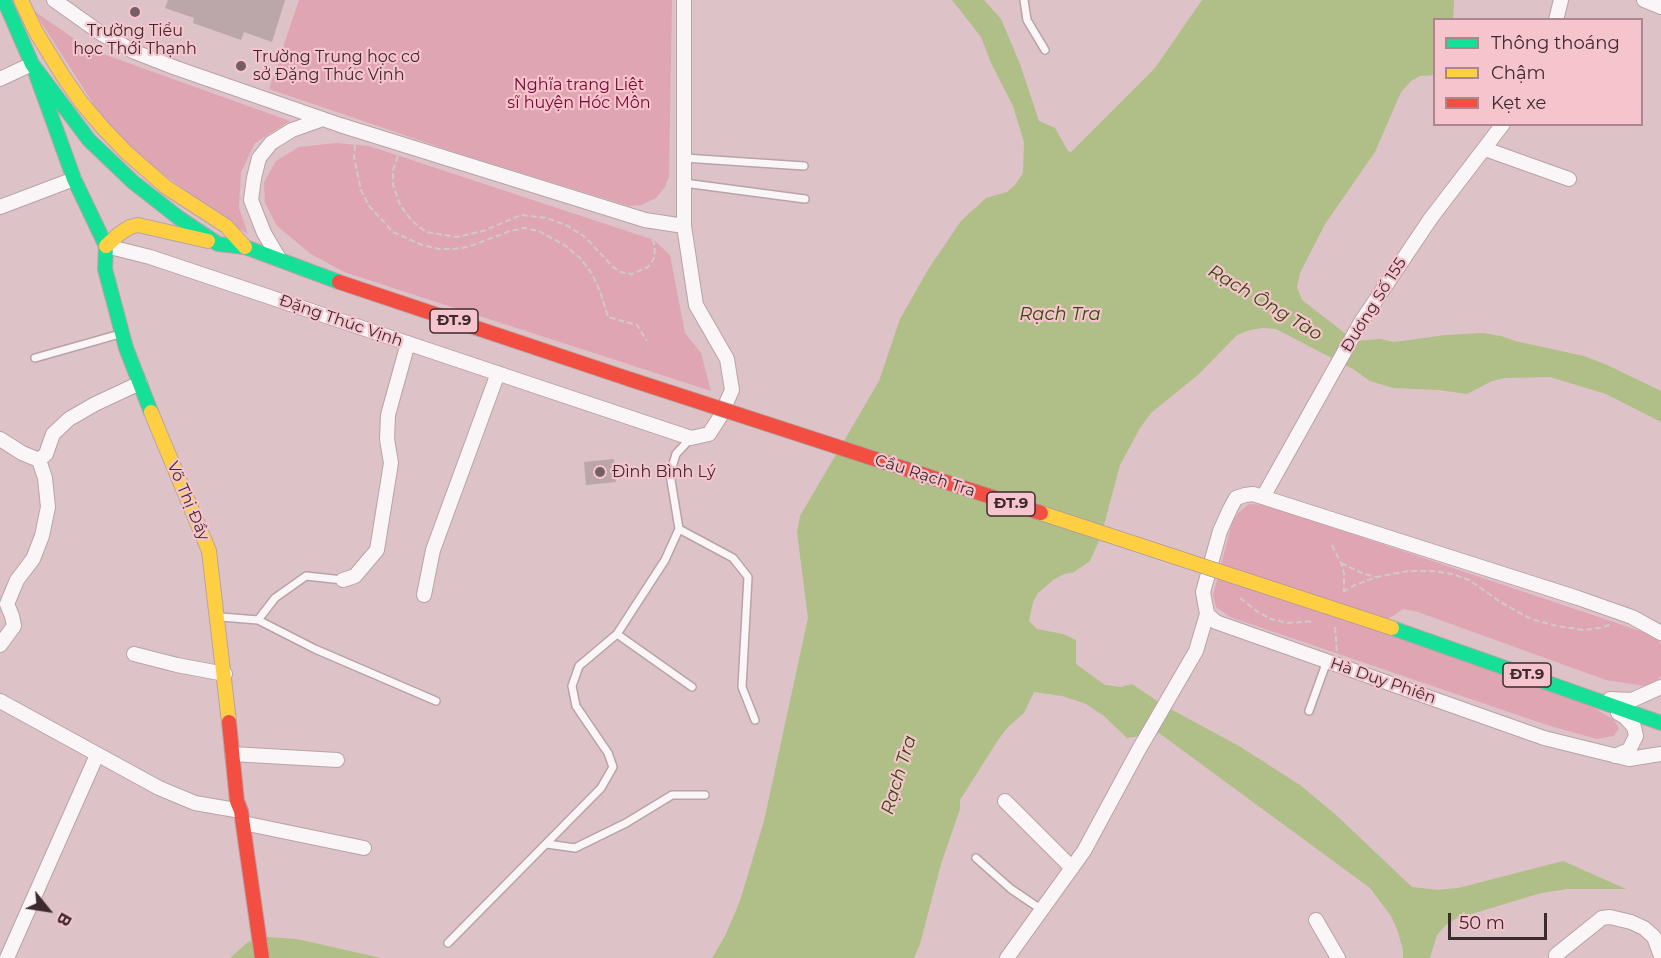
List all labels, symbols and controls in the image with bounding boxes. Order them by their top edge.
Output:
marker: Trường Tiểu học Thới Thạnh [128,5,142,19]
legend [1433,18,1643,126]
place label: Trường Tiểu học Thới Thạnh [73,21,197,59]
text: Thông thoáng [1491,32,1620,54]
place label: Trường Trung học cơ sở Đặng Thúc Vịnh [253,47,420,85]
marker: Trường Trung học cơ sở Đặng Thúc Vịnh [234,59,248,73]
text: Chậm [1491,62,1546,84]
park label: Nghĩa trang Liệt sĩ huyện Hóc Môn [507,75,651,113]
text: Kẹt xe [1491,92,1546,114]
street label: Đương Số 155 [1337,254,1411,356]
water label: Rạch Ông Tào [1204,260,1326,346]
street label: Đặng Thúc Vịnh [277,291,405,351]
water label: Rạch Tra [1019,304,1101,326]
road number: ĐT.9 [430,309,478,333]
street label: Cầu Rạch Tra [872,451,978,501]
street label: Võ Thị Đầy [163,459,213,543]
place label: Đình Bình Lý [612,462,716,482]
marker: Đình Bình Lý [593,465,607,479]
road number: ĐT.9 [987,492,1035,516]
street label: Hà Duy Phiên [1328,654,1438,708]
road number: ĐT.9 [1503,663,1551,687]
water label: Rạch Tra [877,733,921,817]
north arrow [18,880,78,940]
scale bar [1451,901,1550,939]
text: B [53,909,75,929]
text: 50 m [1459,912,1505,934]

